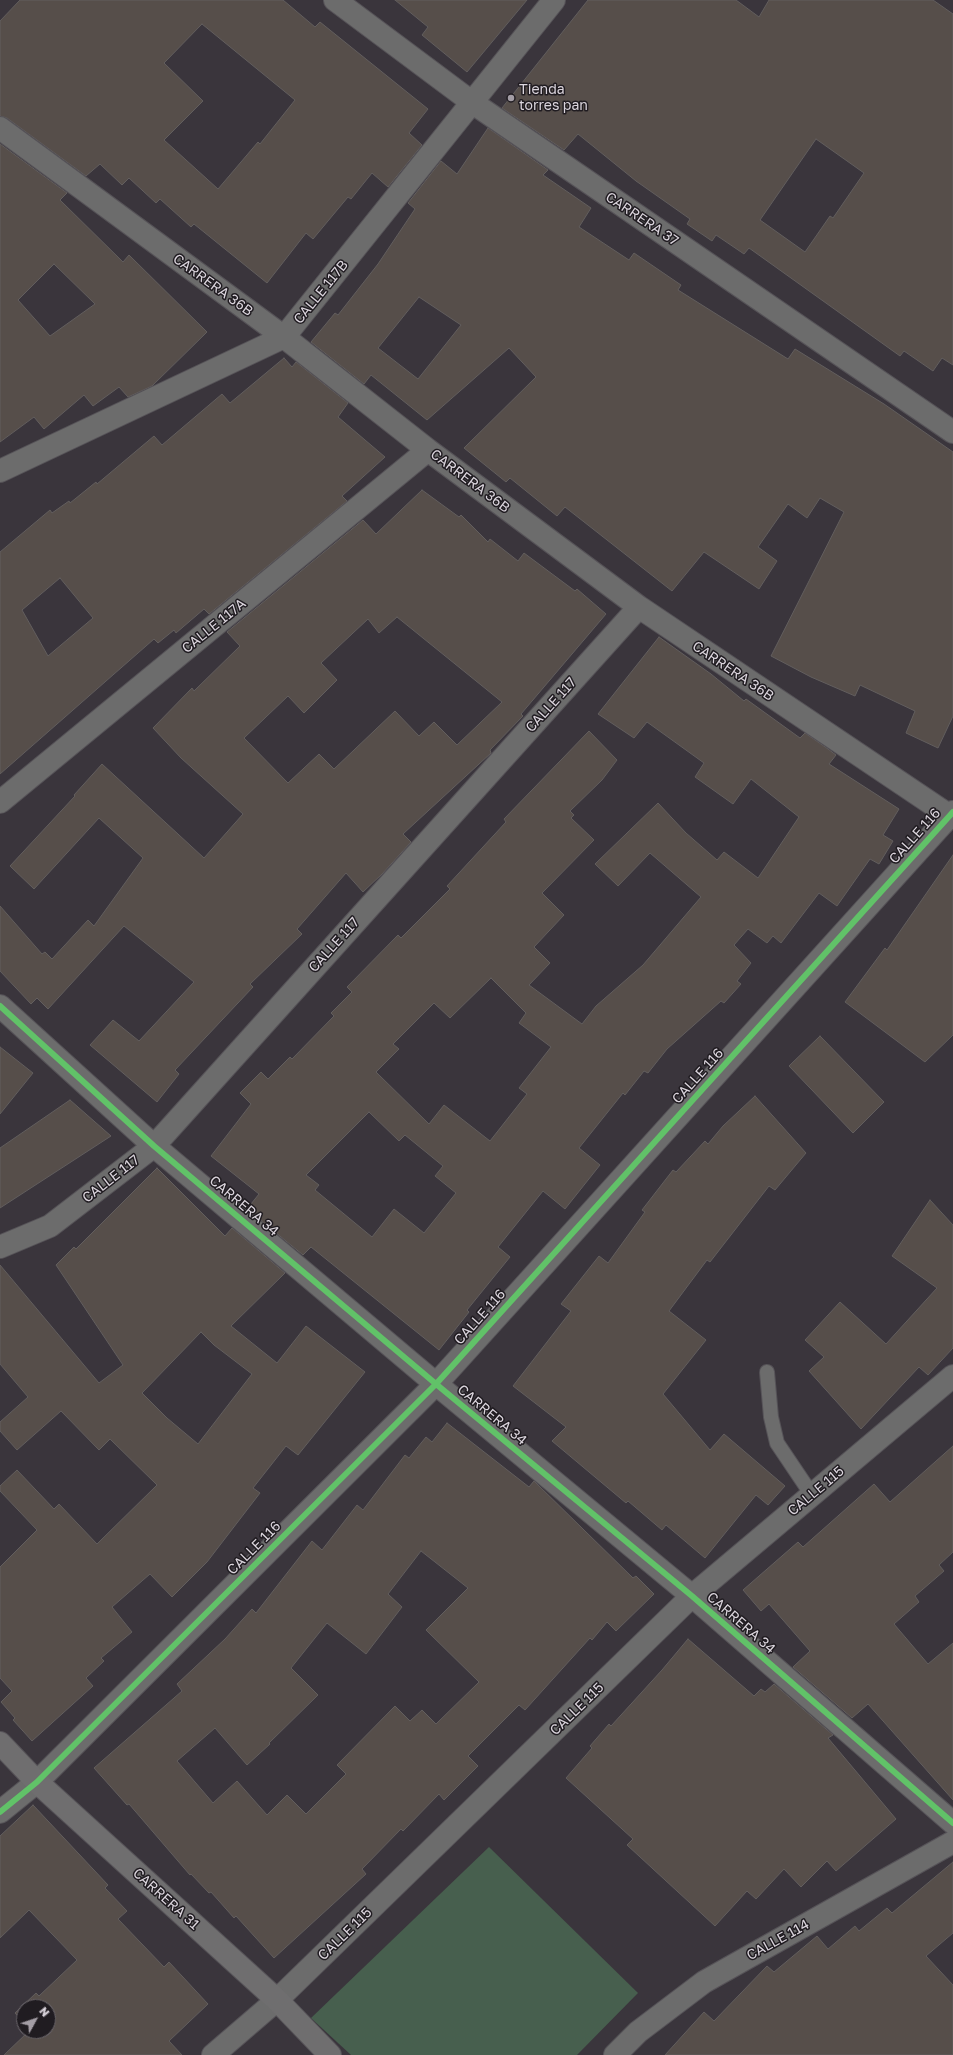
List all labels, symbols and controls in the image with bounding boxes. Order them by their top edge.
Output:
place label: Tienda torres pan [519,82,588,114]
marker: Tienda torres pan [506,93,516,103]
street label: CARRERA 37 [602,188,682,250]
street label: CARRERA 36B [170,250,256,320]
street label: CALLE 117B [290,257,352,327]
street label: CARRERA 36B [427,446,513,516]
street label: CALLE 117A [179,595,249,657]
street label: CARRERA 36B [689,638,777,704]
street label: CALLE 117 [522,674,580,736]
street label: CALLE 116 [886,805,944,867]
street label: CALLE 117 [305,914,363,976]
street label: CALLE 116 [669,1045,727,1107]
street label: CALLE 117 [79,1152,143,1206]
street label: CARRERA 34 [206,1172,282,1240]
street label: CALLE 116 [451,1286,509,1348]
street label: CARRERA 34 [454,1381,530,1449]
street label: CALLE 115 [784,1463,848,1519]
street label: CALLE 116 [224,1518,284,1578]
street label: CARRERA 34 [703,1589,779,1657]
street label: CALLE 115 [547,1679,607,1739]
street label: CARRERA 31 [129,1865,203,1933]
street label: CALLE 115 [315,1904,375,1964]
street label: CALLE 114 [744,1916,812,1964]
north arrow [16,1999,56,2039]
text: N [37,2004,52,2019]

